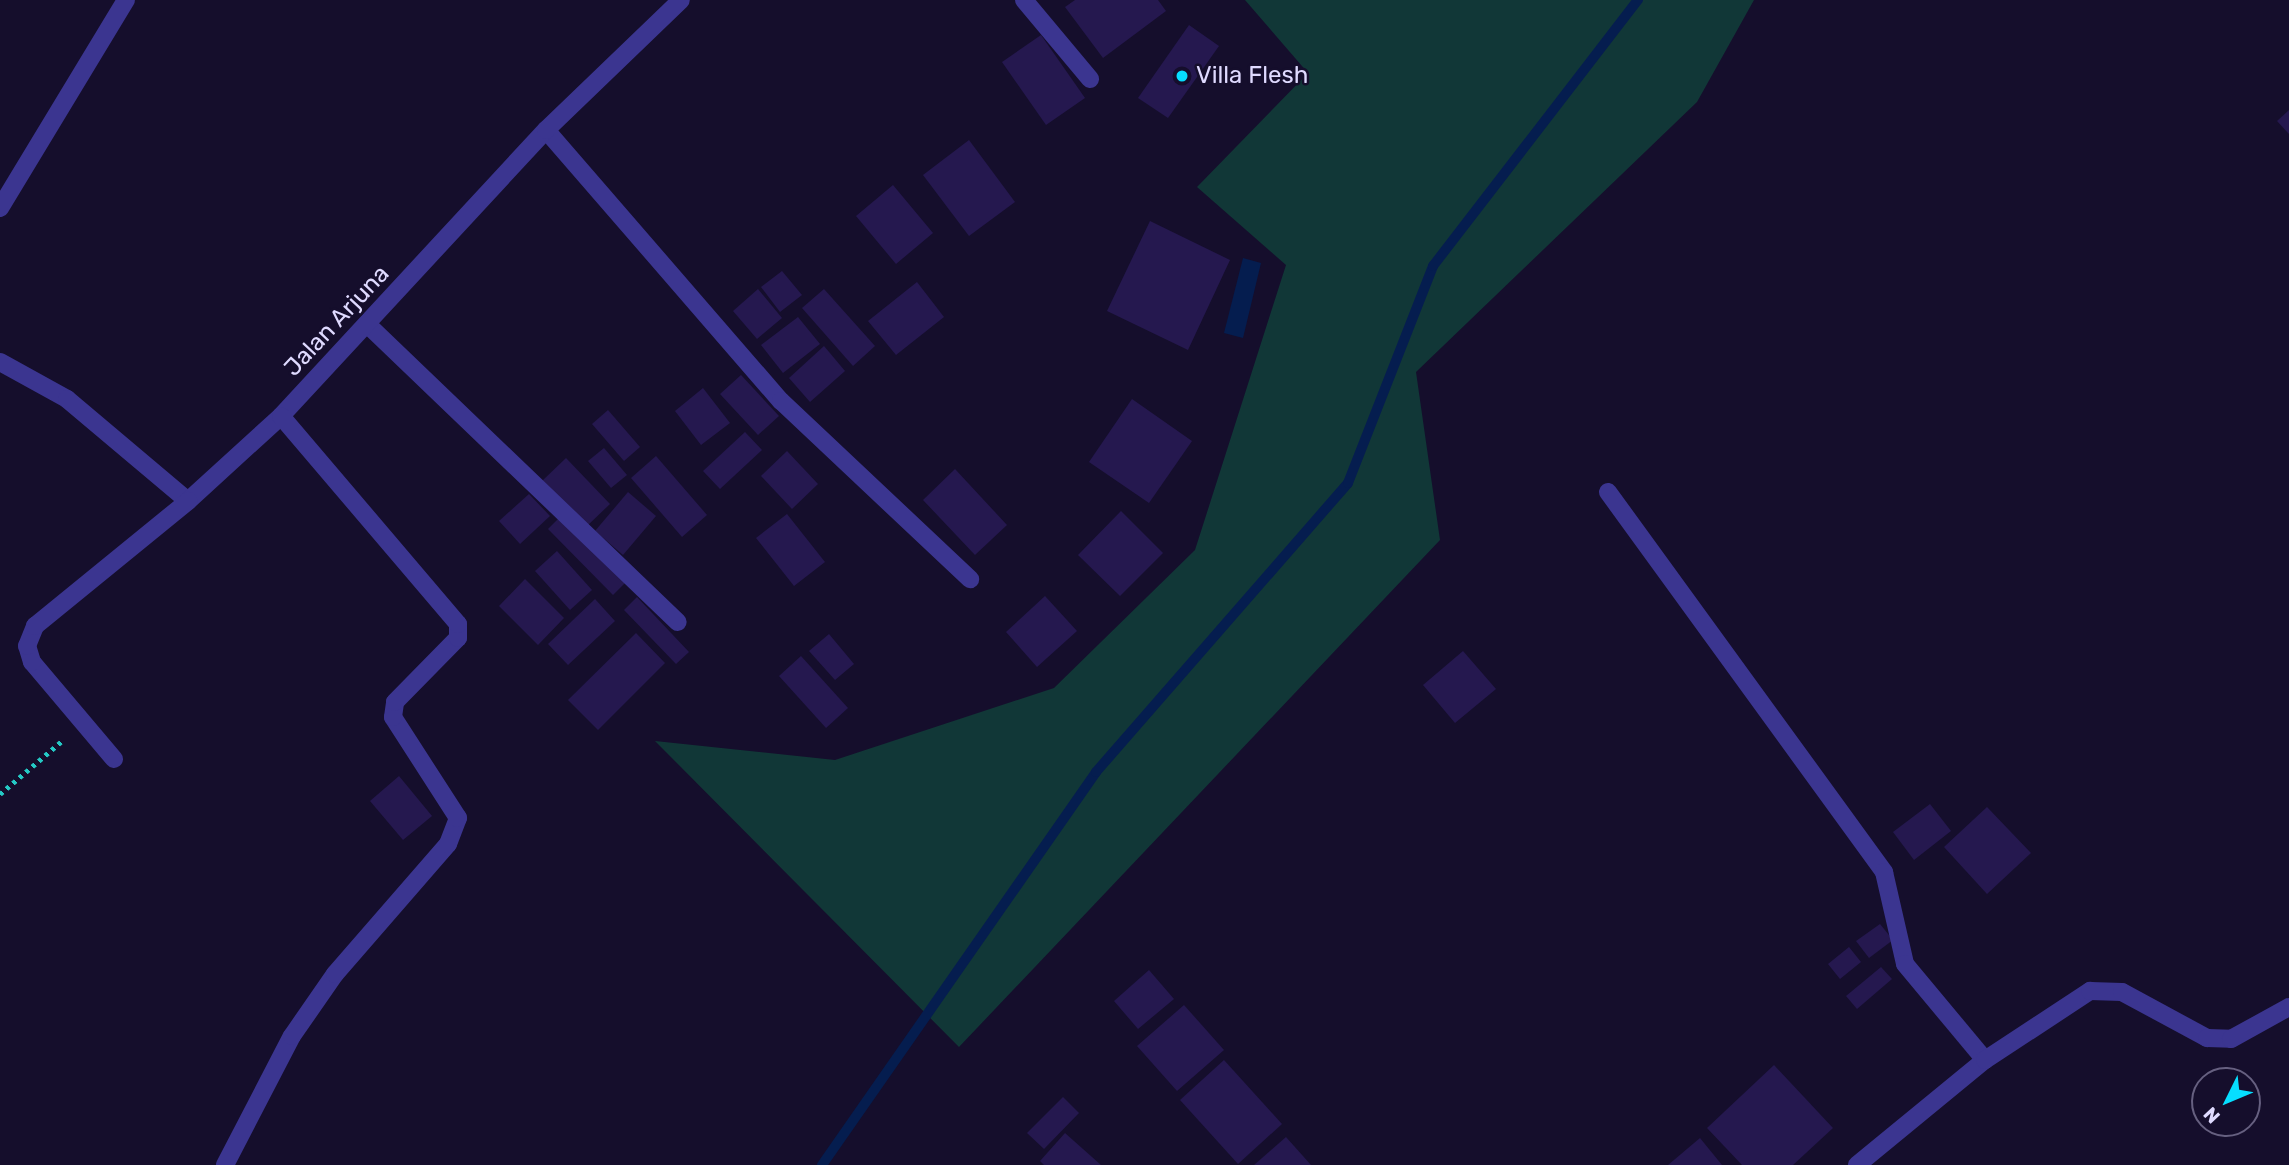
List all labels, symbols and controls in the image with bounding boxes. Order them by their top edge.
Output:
place label: Villa Flesh [1196,62,1308,90]
marker: Villa Flesh [1174,68,1190,84]
street label: Jalan Arjuna [278,259,396,383]
north arrow [2191,1067,2261,1137]
text: N [2199,1102,2225,1128]

